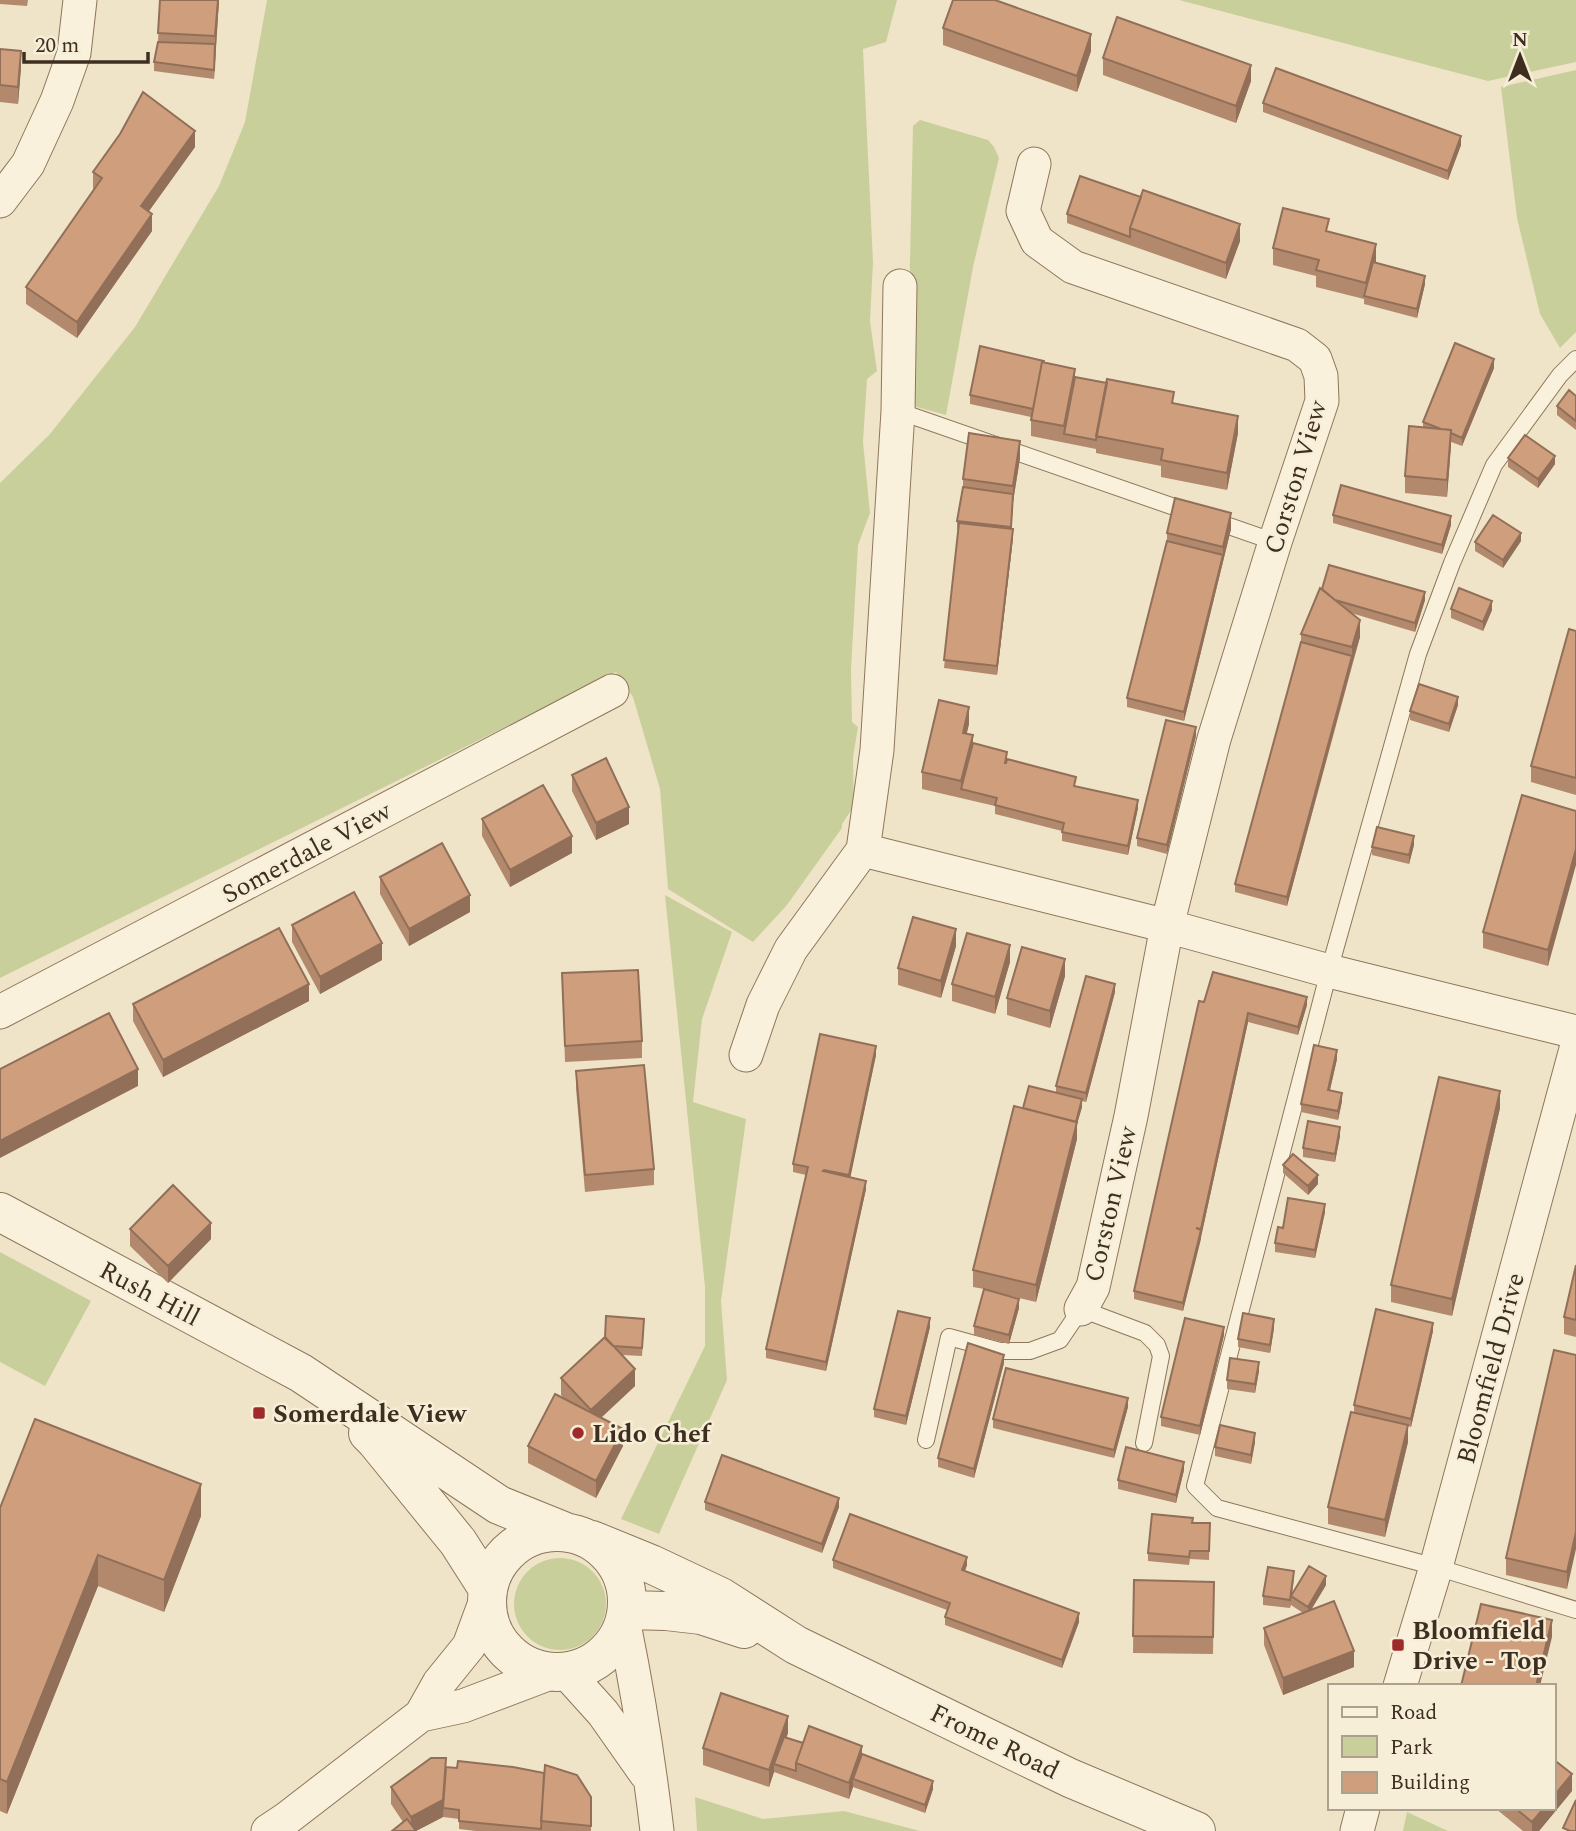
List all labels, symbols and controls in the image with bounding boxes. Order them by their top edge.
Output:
scale bar [24,21,149,65]
north arrow [1485,21,1555,91]
text: N [1512,26,1528,55]
text: 20 m [35,30,79,62]
street label: Corston View [1254,394,1339,559]
street label: Somerdale View [215,791,400,914]
street label: Corston View [1074,1121,1149,1286]
street label: Rush Hill [92,1251,207,1337]
street label: Bloomfield Drive [1446,1268,1536,1469]
place label: Somerdale View [273,1394,467,1434]
marker: Somerdale View [251,1405,267,1421]
place label: Lido Chef [592,1414,712,1454]
marker: Lido Chef [570,1425,586,1441]
place label: Bloomfield Drive - Top [1412,1611,1547,1681]
marker: Bloomfield Drive - Top [1390,1637,1406,1653]
legend [1328,1684,1555,1810]
street label: Frome Road [923,1693,1066,1790]
text: Road [1390,1697,1437,1729]
text: Park [1390,1732,1434,1764]
text: Building [1390,1767,1470,1799]

